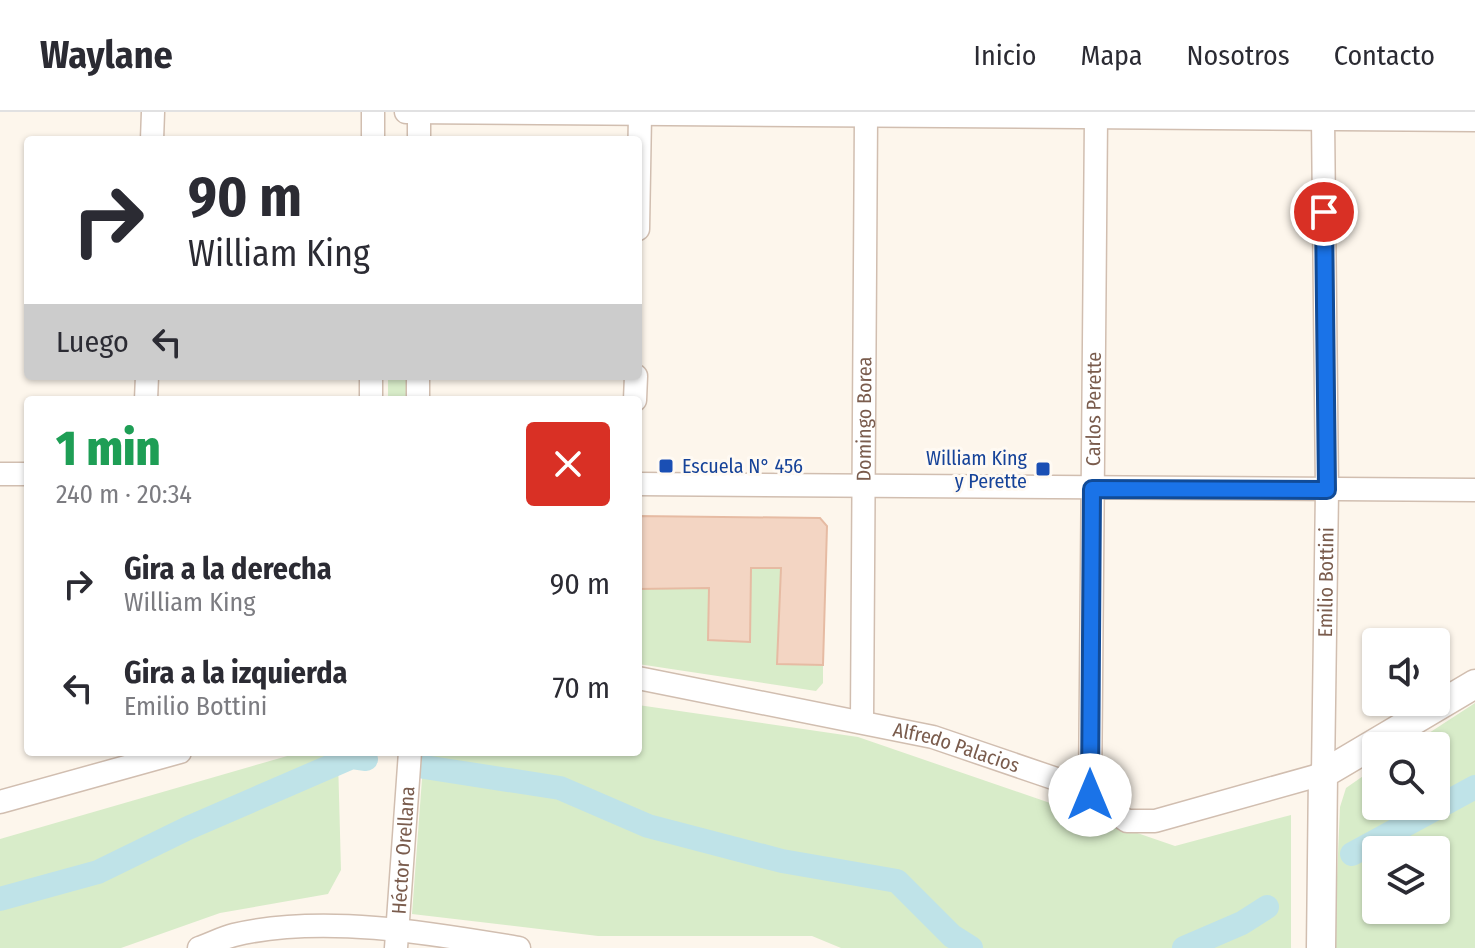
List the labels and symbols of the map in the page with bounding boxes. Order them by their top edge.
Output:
pin [1290,178,1358,246]
street label: Carlos Perette [1081,352,1106,466]
street label: Domingo Borea [852,356,876,482]
place label: William King y Perette [926,446,1028,493]
place label: Escuela N° 456 [682,454,803,478]
marker: Escuela N° 456 [657,457,675,475]
marker: William King y Perette [1034,460,1052,478]
street label: Emilio Bottini [1313,527,1338,638]
street label: Alfredo Palacios [891,717,1023,778]
position arrow [1048,753,1132,837]
street label: Héctor Orellana [386,785,420,915]

